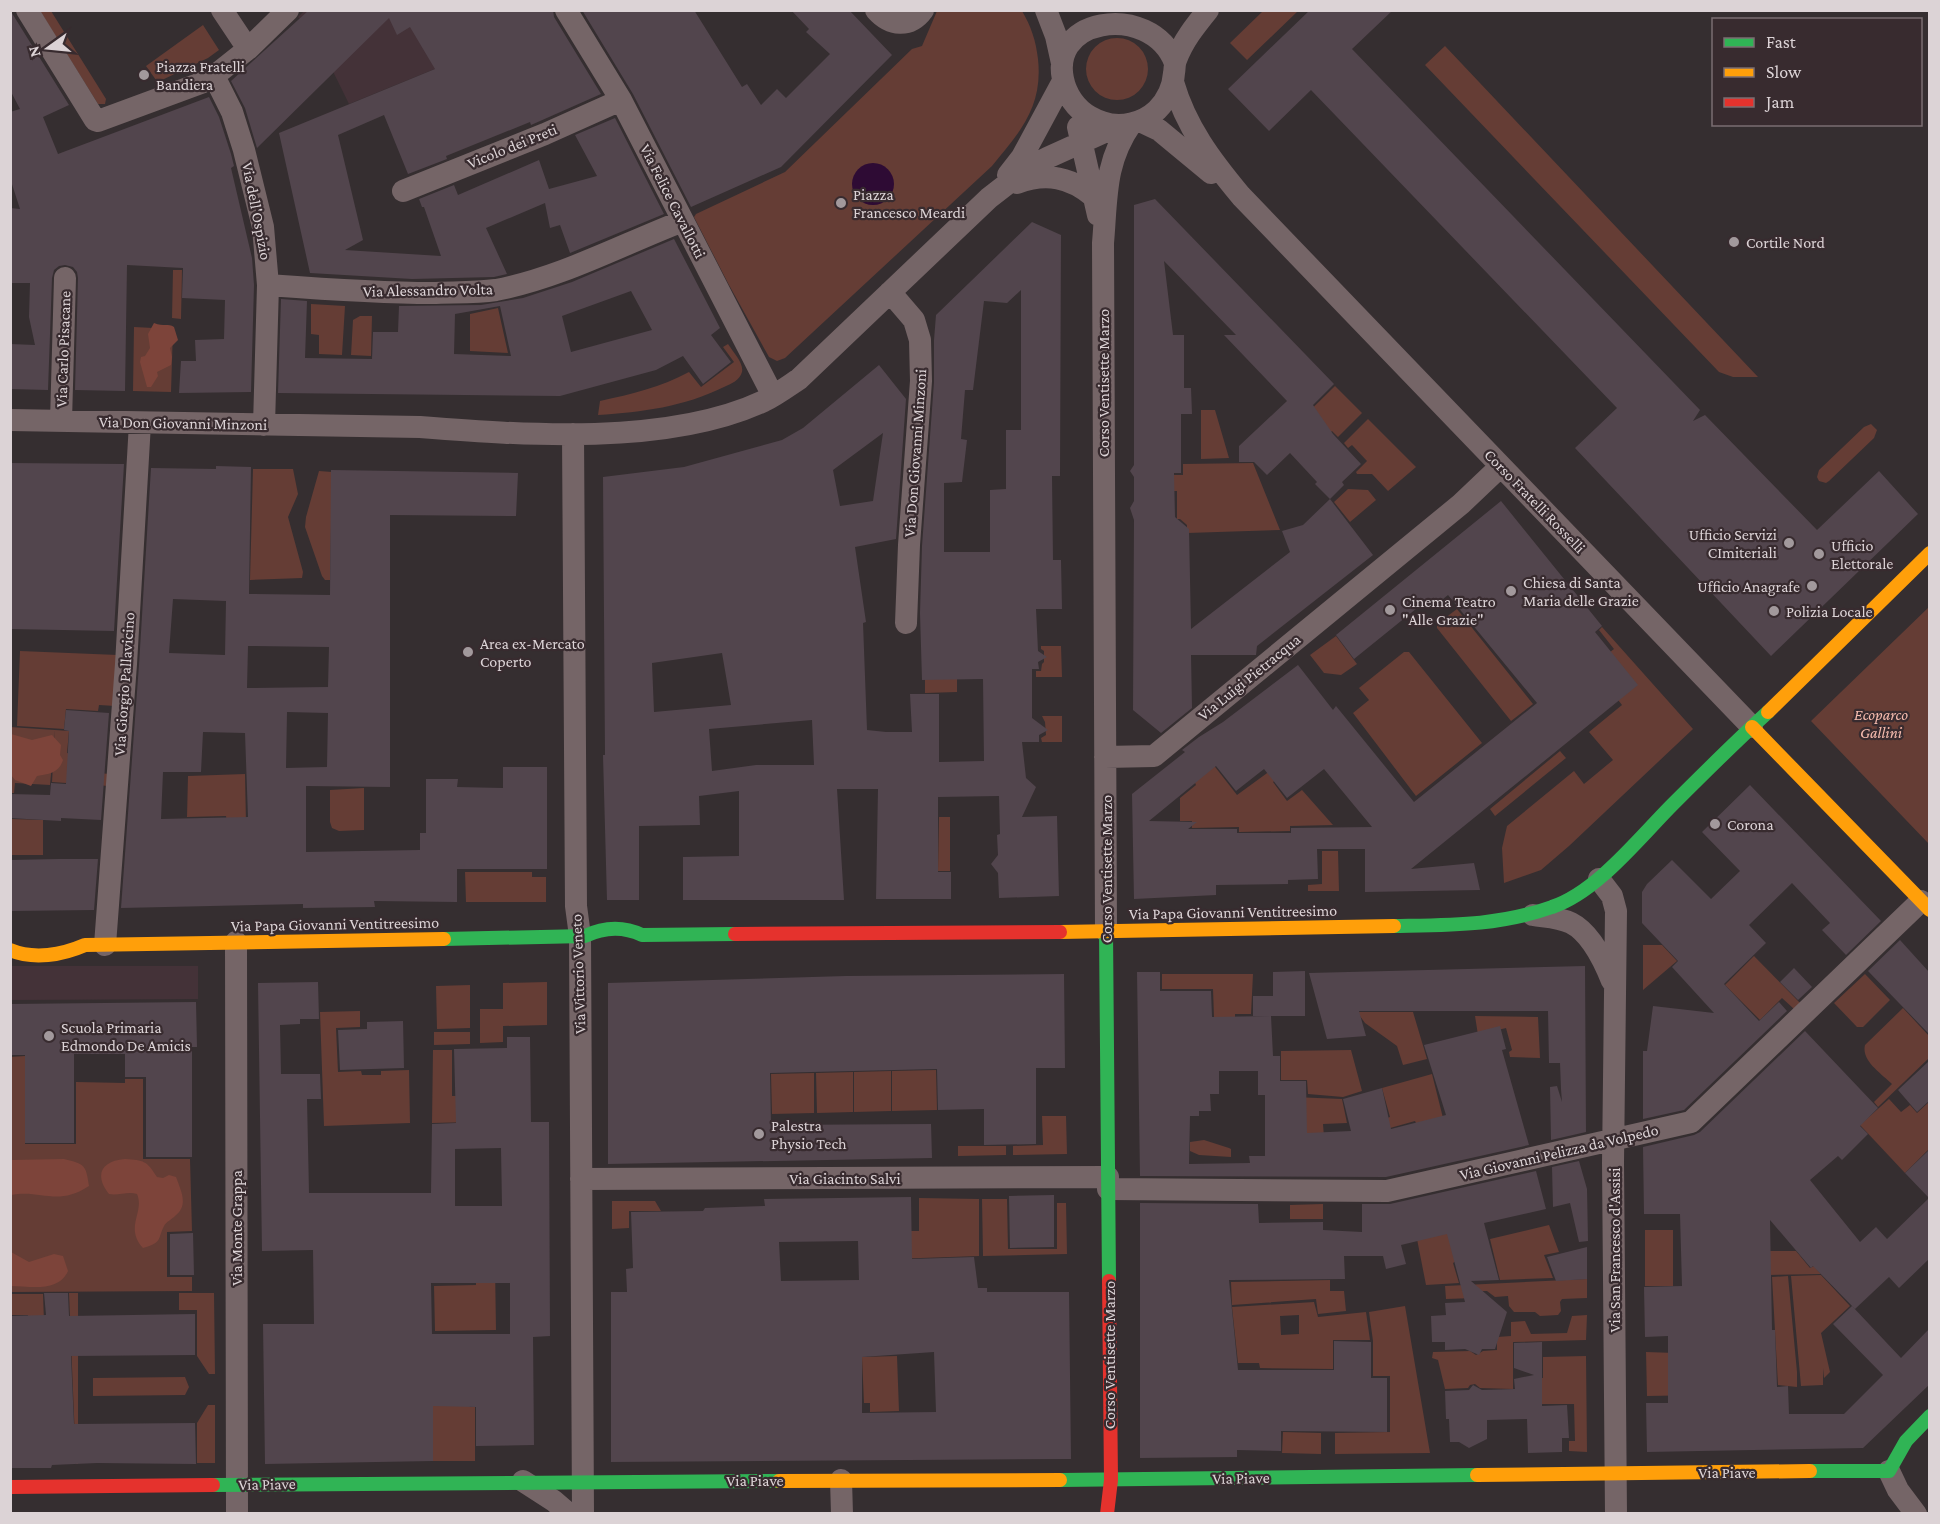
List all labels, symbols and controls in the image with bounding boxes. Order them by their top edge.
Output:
north arrow [18,18,78,78]
legend [1712,18,1922,126]
text: Fast [1766,32,1797,52]
text: N [24,44,44,59]
place label: Piazza Fratelli Bandiera [156,58,245,93]
text: Slow [1766,62,1802,82]
marker: Piazza Fratelli Bandiera [137,68,151,82]
text: Jam [1764,92,1795,112]
street label: Vicolo dei Preti [465,120,559,172]
street label: Via Felice Cavallotti [637,141,709,261]
street label: Via dell'Ospizio [238,161,275,262]
place label: Piazza Francesco Meardi [853,186,965,221]
marker: Piazza Francesco Meardi [834,196,848,210]
place label: Cortile Nord [1746,234,1825,251]
marker: Cortile Nord [1727,235,1741,249]
street label: Via Alessandro Volta [363,280,494,300]
street label: Via Carlo Pisacane [52,290,74,408]
street label: Corso Ventisette Marzo [1095,309,1112,457]
street label: Via Don Giovanni Minzoni [901,368,929,538]
street label: Via Don Giovanni Minzoni [99,413,267,433]
street label: Corso Fratelli Rosselli [1481,446,1589,556]
place label: Ufficio Servizi CImiteriali [1689,526,1777,561]
marker: Ufficio Servizi CImiteriali [1782,536,1796,550]
place label: Ufficio Elettorale [1831,537,1893,572]
marker: Ufficio Elettorale [1812,547,1826,561]
place label: Chiesa di Santa Maria delle Grazie [1523,574,1639,609]
place label: Ufficio Anagrafe [1697,578,1800,596]
marker: Ufficio Anagrafe [1805,579,1819,593]
marker: Chiesa di Santa Maria delle Grazie [1504,584,1518,598]
place label: Cinema Teatro "Alle Grazie" [1402,593,1496,628]
marker: Cinema Teatro "Alle Grazie" [1383,603,1397,617]
place label: Polizia Locale [1786,603,1873,620]
marker: Polizia Locale [1767,604,1781,618]
street label: Via Giorgio Pallavicino [111,612,138,756]
street label: Via Luigi Pietracqua [1194,630,1305,724]
place label: Area ex-Mercato Coperto [480,635,585,671]
marker: Area ex-Mercato Coperto [461,645,475,659]
park label: Ecoparco Gallini [1854,706,1908,741]
street label: Corso Ventisette Marzo [1098,795,1115,943]
place label: Corona [1727,816,1774,833]
marker: Corona [1708,817,1722,831]
street label: Via Papa Giovanni Ventitreesimo [1129,902,1337,923]
street label: Via Papa Giovanni Ventitreesimo [231,914,439,935]
street label: Via Vittorio Veneto [567,914,589,1034]
place label: Scuola Primaria Edmondo De Amicis [61,1019,191,1054]
marker: Scuola Primaria Edmondo De Amicis [42,1029,56,1043]
place label: Palestra Physio Tech [771,1117,847,1153]
street label: Via Giovanni Pelizza da Volpedo [1458,1121,1660,1184]
marker: Palestra Physio Tech [752,1127,766,1141]
street label: Via San Francesco d'Assisi [1606,1168,1623,1332]
street label: Via Monte Grappa [228,1170,246,1286]
street label: Via Giacinto Salvi [789,1170,901,1187]
street label: Corso Ventisette Marzo [1101,1281,1118,1429]
street label: Via Piave [1698,1464,1756,1481]
street label: Via Piave [1212,1469,1270,1487]
street label: Via Piave [726,1472,784,1489]
street label: Via Piave [238,1475,296,1493]

